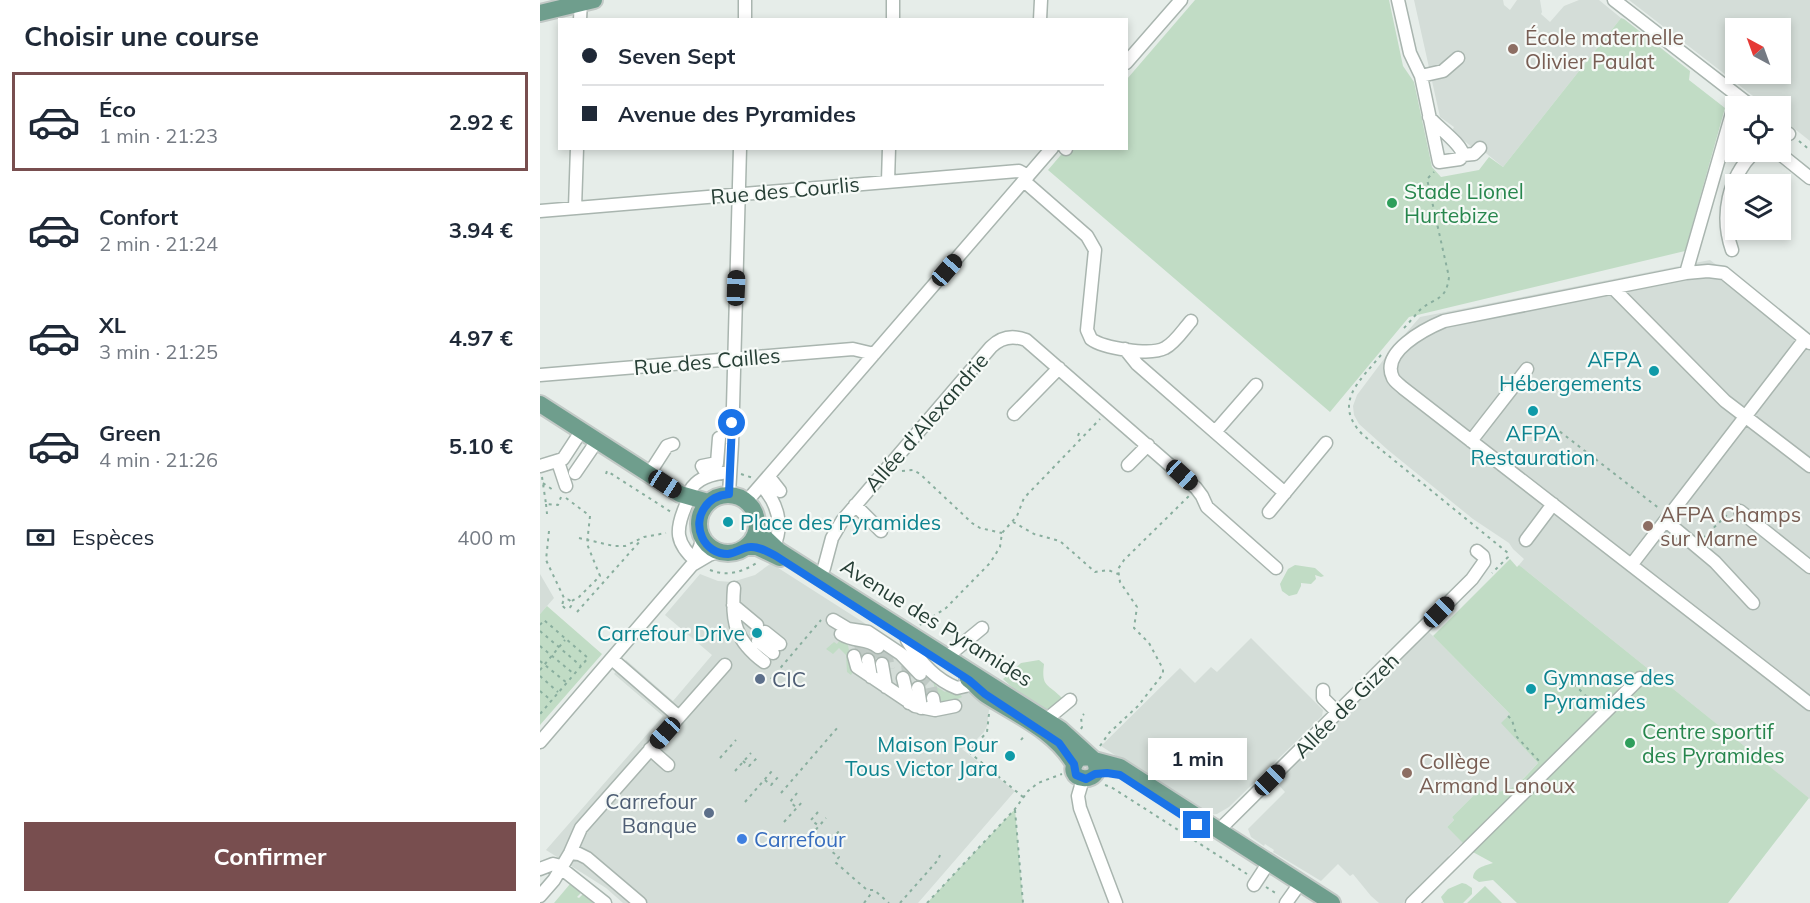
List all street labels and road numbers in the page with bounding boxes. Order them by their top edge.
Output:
street label: Rue des Courlis [710,171,860,209]
street label: Rue des Cailles [633,342,781,380]
street label: Allée d'Alexandrie [859,347,993,497]
street label: Avenue des Pyramides [836,552,1038,692]
street label: Allée de Gizeh [1288,647,1404,763]

